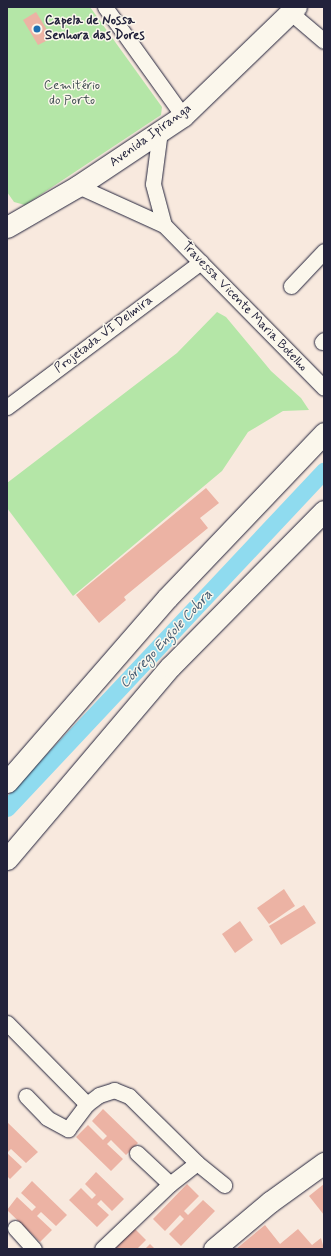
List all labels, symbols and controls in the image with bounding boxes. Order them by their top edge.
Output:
place label: Capela de Nossa Senhora das Dores [45,14,145,45]
marker: Capela de Nossa Senhora das Dores [32,24,42,34]
park label: Cemitério do Porto [44,79,100,110]
street label: Avenida Ipiranga [107,101,195,171]
street label: Travessa Vicente Maria Botelho [177,238,311,376]
street label: Projetada VI Delmira [50,291,158,379]
water label: Córrego Engole Cobra [116,587,216,691]

